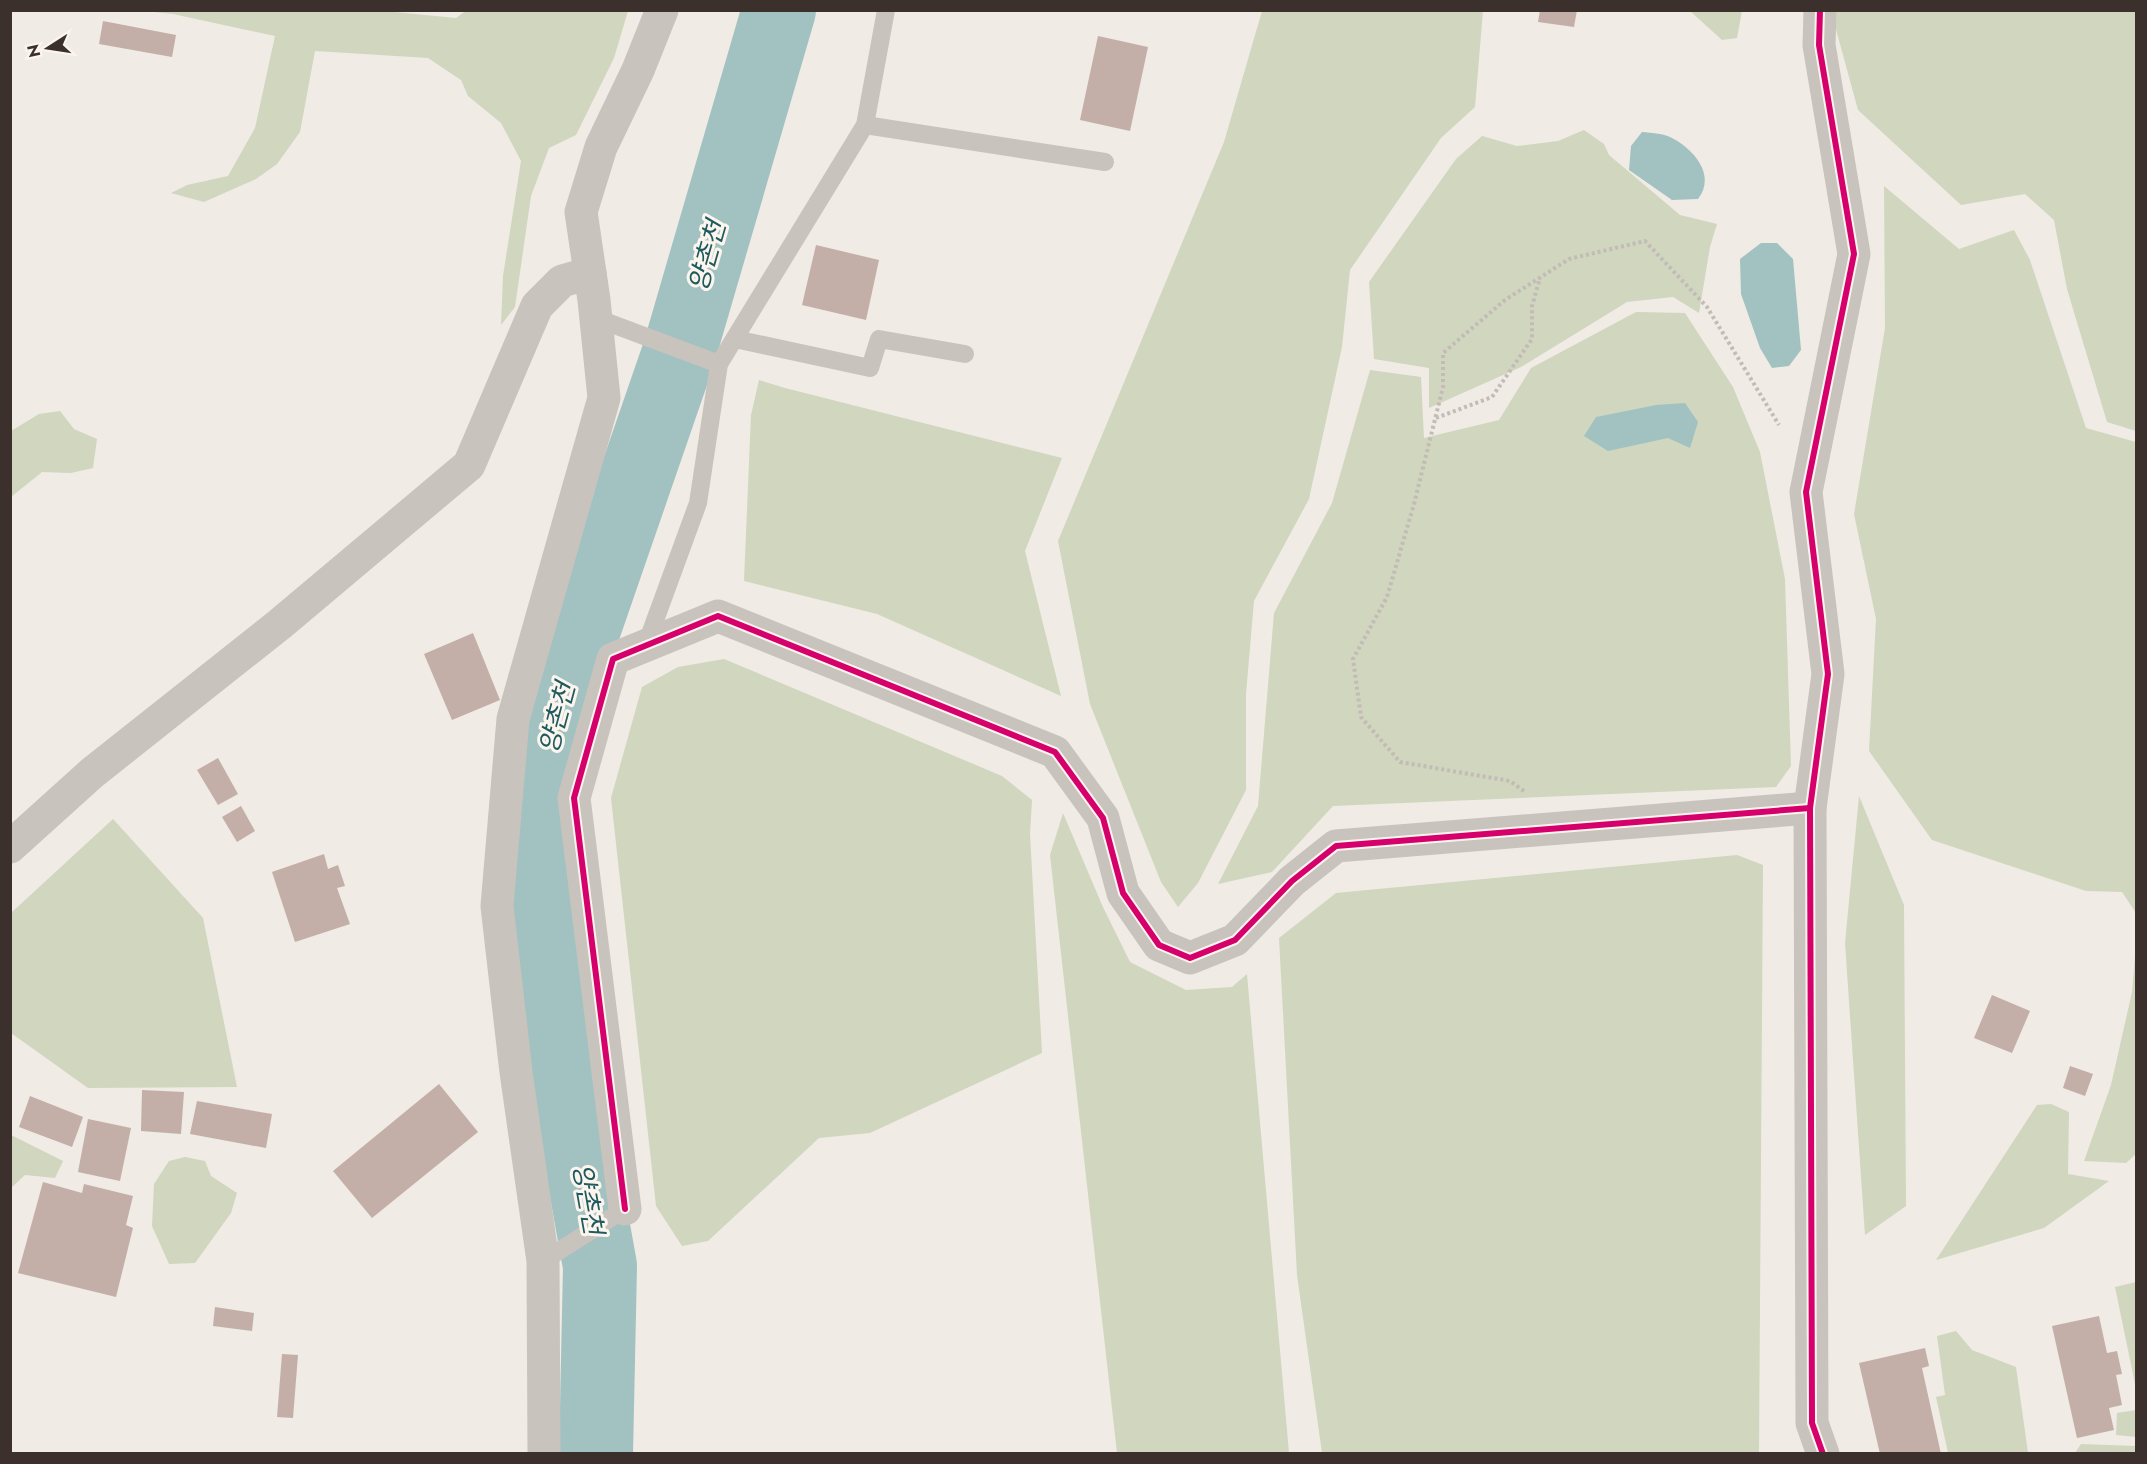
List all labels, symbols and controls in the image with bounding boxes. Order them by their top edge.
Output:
north arrow [18,18,78,78]
text: N [21,42,46,60]
water label: 양촌천 [679,213,736,296]
water label: 양촌천 [529,675,585,758]
water label: 양촌천 [563,1160,613,1241]

